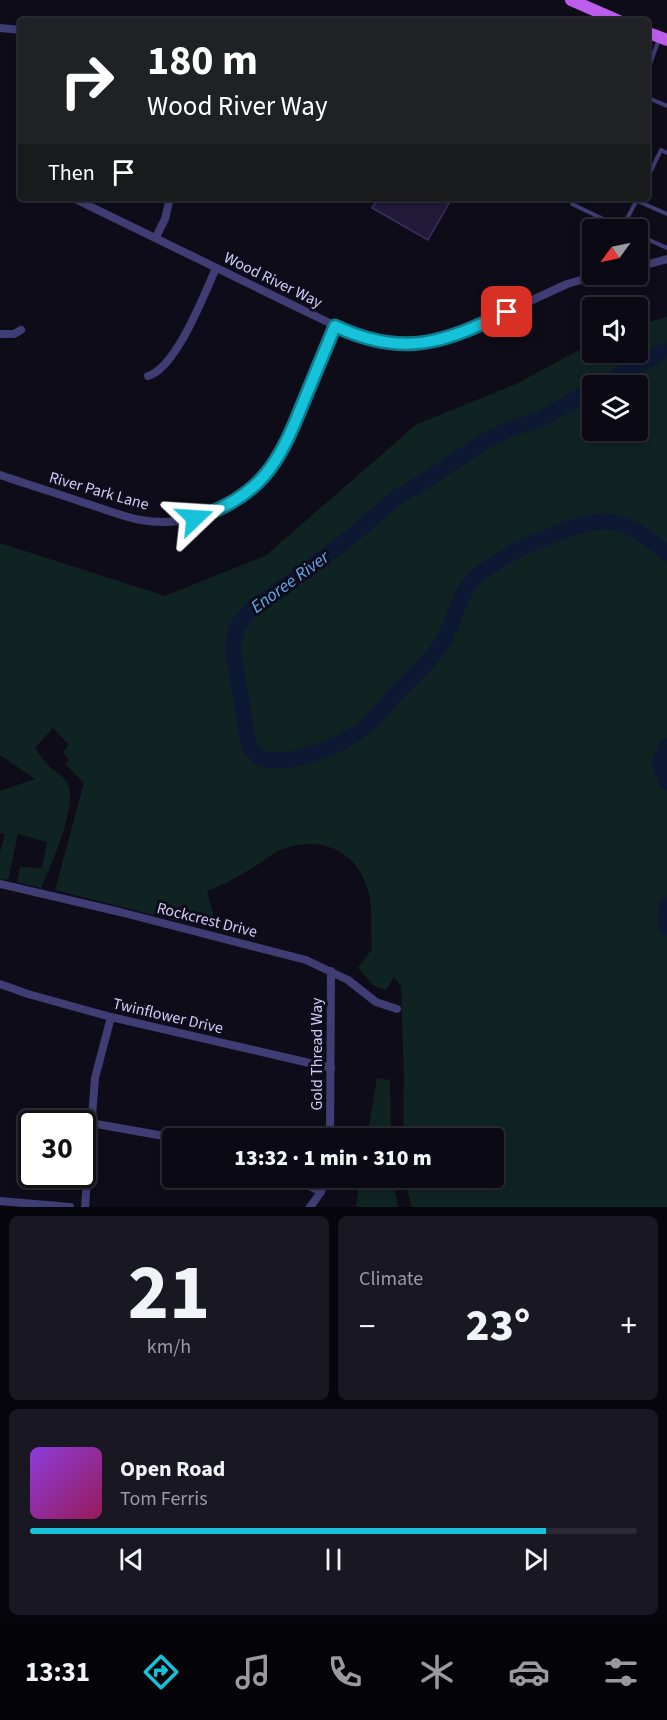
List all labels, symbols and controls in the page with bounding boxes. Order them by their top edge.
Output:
text: 180 m [147,31,258,91]
icon: right [48,42,126,120]
text: Wood River Way [147,87,328,126]
icon: arrive [107,156,140,189]
text: Then [48,157,95,189]
north arrow [582,219,648,285]
map controls [582,219,648,441]
street label: Wood River Way [220,247,326,314]
pin [481,286,532,337]
icon: arrive [490,295,523,328]
button: sound [582,297,648,363]
button: layers [582,375,648,441]
street label: River Park Lane [47,466,151,516]
position arrow [163,486,227,550]
water label: Enoree River [246,544,335,619]
street label: Rockcrest Drive [154,897,260,943]
street label: Twinflower Drive [111,993,225,1039]
street label: Gold Thread Way [306,997,328,1111]
speed limit sign: 30 [18,1110,96,1188]
text: 13:32 · 1 min · 310 m [234,1142,432,1174]
text: 21 [128,1238,210,1349]
text: Climate [359,1265,423,1293]
text: 23° [466,1294,530,1358]
text: − [359,1303,375,1350]
text: + [621,1303,637,1350]
text: km/h [147,1333,191,1361]
text: Open Road [120,1453,225,1485]
text: Tom Ferris [120,1485,208,1513]
icon: previous [115,1543,148,1576]
icon: pause [317,1543,350,1576]
icon: next [519,1543,552,1576]
icon: directions [140,1651,182,1693]
icon: music [232,1651,274,1693]
icon: phone [324,1651,366,1693]
icon: climate [416,1651,458,1693]
icon: car [508,1651,550,1693]
icon: filters [600,1651,642,1693]
text: 13:31 [25,1653,90,1692]

